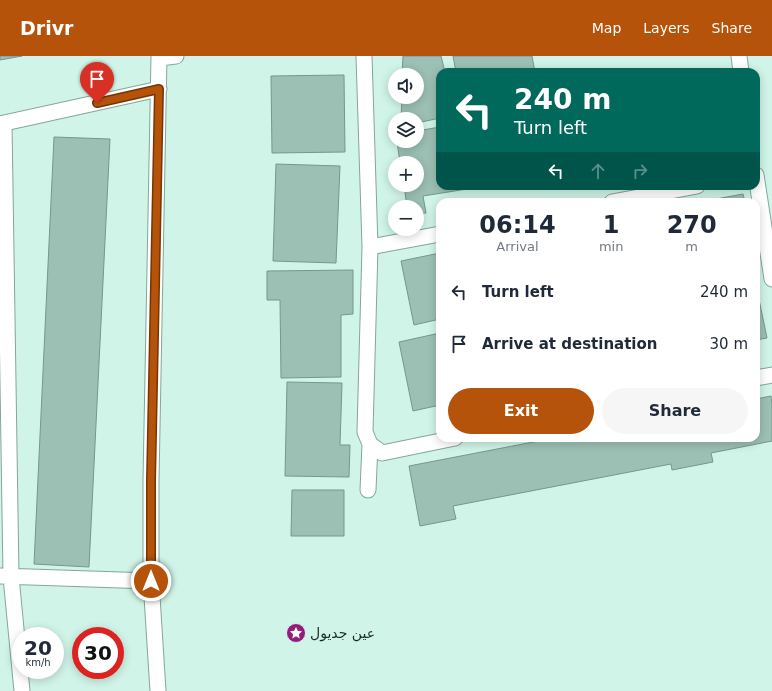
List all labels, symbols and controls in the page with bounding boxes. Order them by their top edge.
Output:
text: Drivr [20,17,73,39]
text: Map [592,20,621,36]
text: Layers [643,20,690,36]
text: Share [712,20,752,36]
pin [80,62,114,103]
icon: arrive [86,68,108,90]
map controls [388,68,424,236]
button: sound [388,68,424,104]
text: 240 m [514,83,611,116]
icon: left [448,84,500,136]
button: layers [388,112,424,148]
text: Turn left [514,117,587,138]
button: + [388,156,424,192]
icon: left [545,160,567,182]
icon: ahead [587,160,609,182]
icon: right [629,160,651,182]
button: − [388,200,424,236]
text: 06:14 [479,211,556,239]
text: 1 [603,211,619,239]
text: 270 [667,211,717,239]
text: Arrival [496,239,539,254]
text: min [599,239,623,254]
text: m [685,239,698,254]
icon: left [448,281,470,303]
text: Turn left [482,283,554,301]
text: 240 m [700,283,748,301]
icon: arrive [448,333,470,355]
text: Arrive at destination [482,335,657,353]
text: 30 m [710,335,748,353]
button: Exit [448,388,594,434]
button: Share [602,388,748,434]
position arrow [130,560,172,602]
place icon: عين جديول [285,622,307,644]
place label: عين جديول [310,625,375,642]
speed limit sign: 30 [72,627,124,679]
text: 20 [24,636,52,660]
text: km/h [25,657,51,668]

